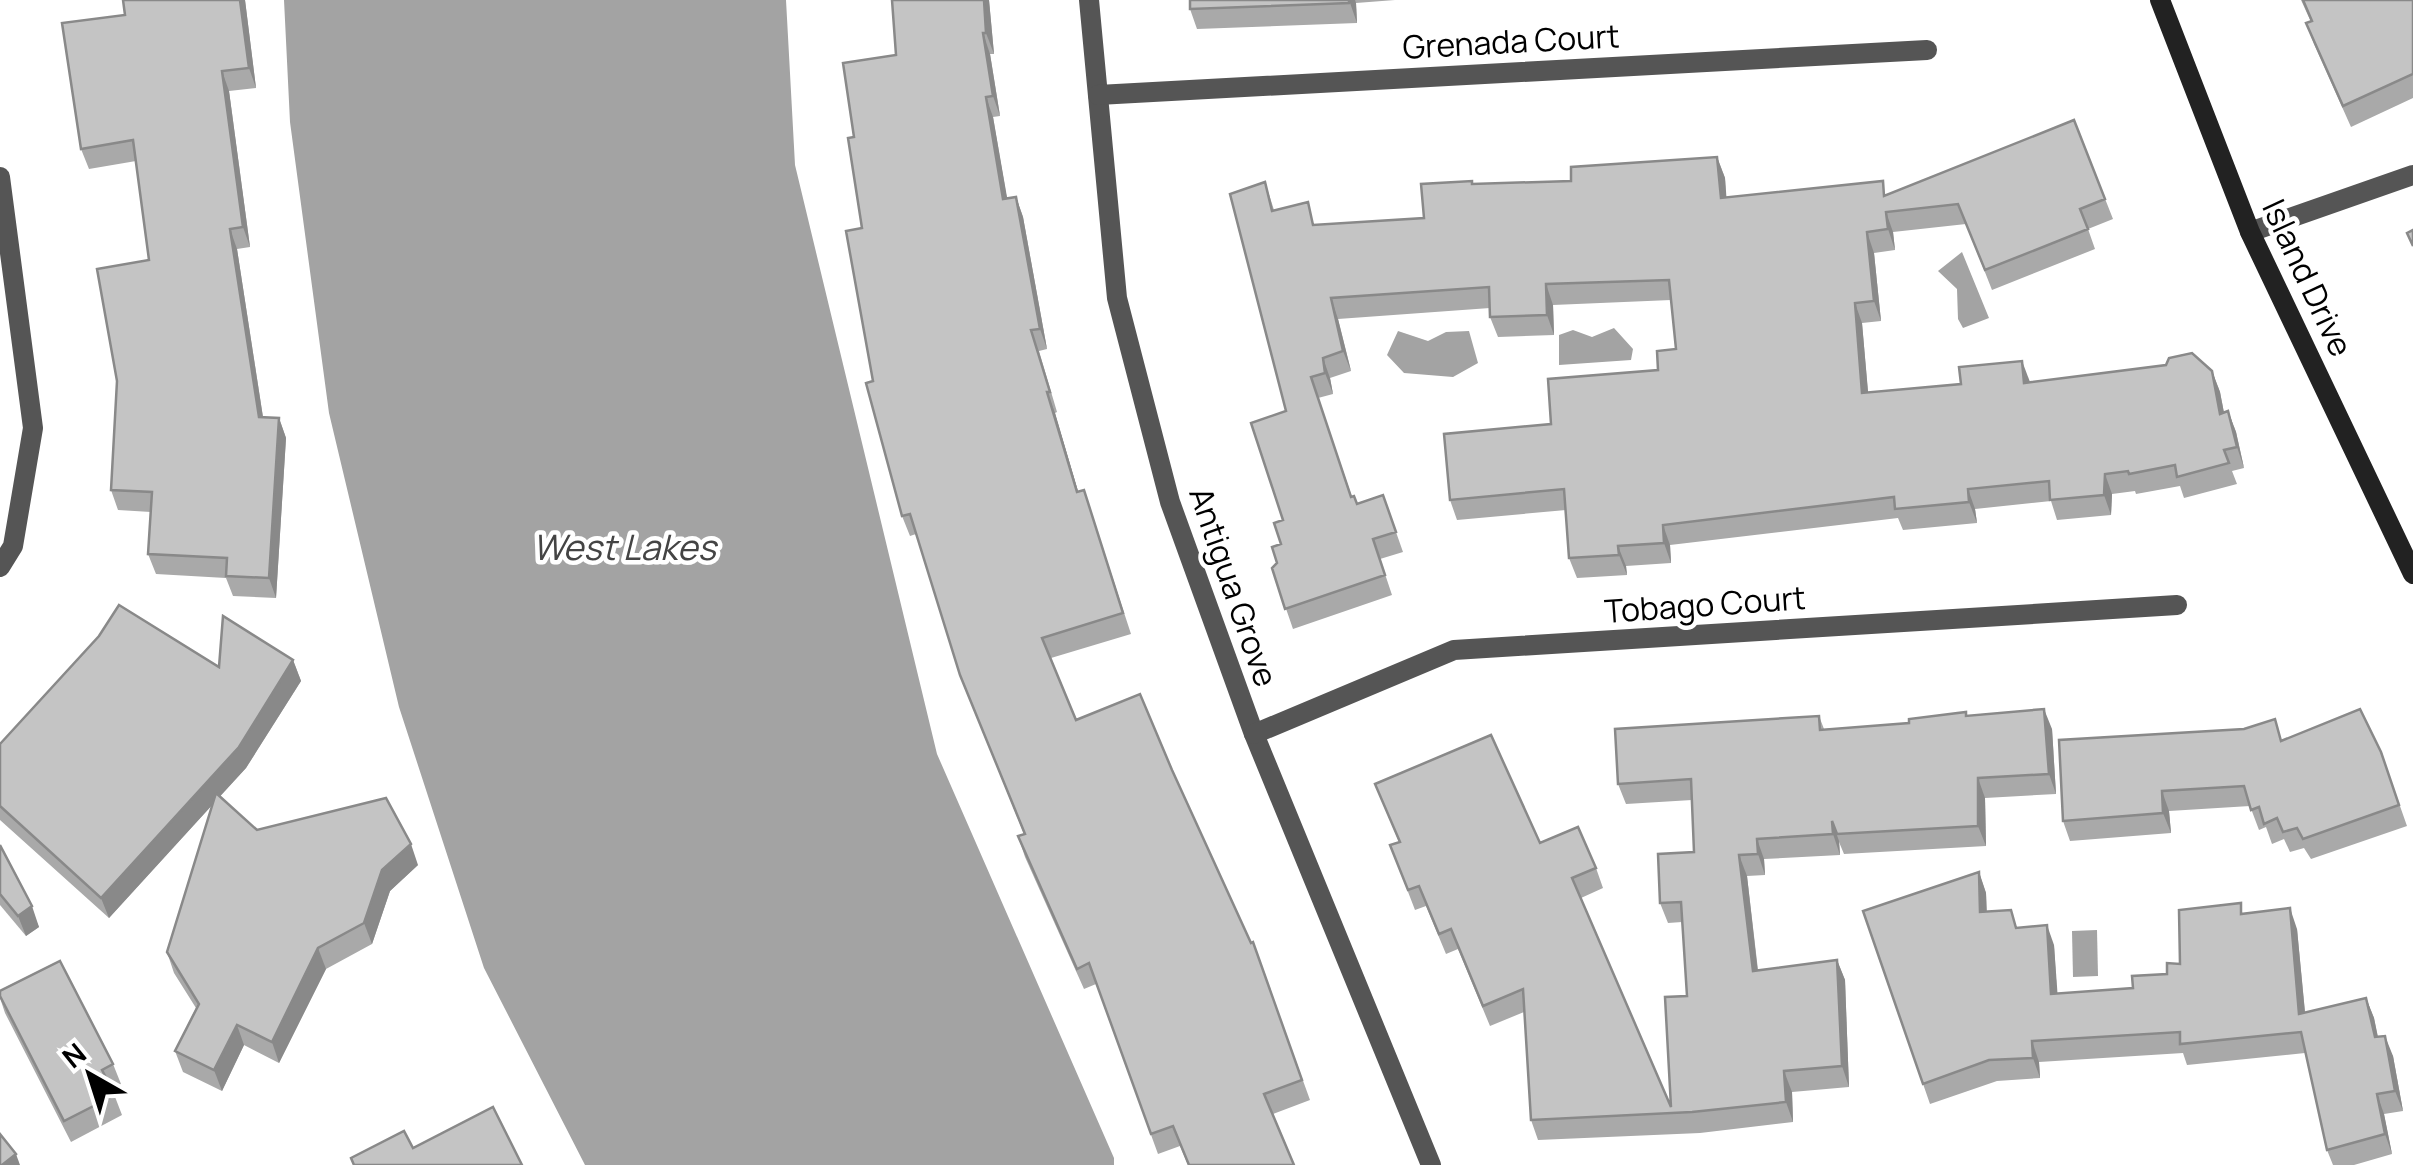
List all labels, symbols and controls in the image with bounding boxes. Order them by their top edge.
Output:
street label: Grenada Court [1401,13,1621,69]
street label: Island Drive [2252,192,2363,363]
street label: Antigua Grove [1179,481,1289,692]
water label: West Lakes [532,523,718,571]
street label: Tobago Court [1603,575,1807,633]
north arrow [40,1025,140,1125]
text: N [54,1034,93,1076]

